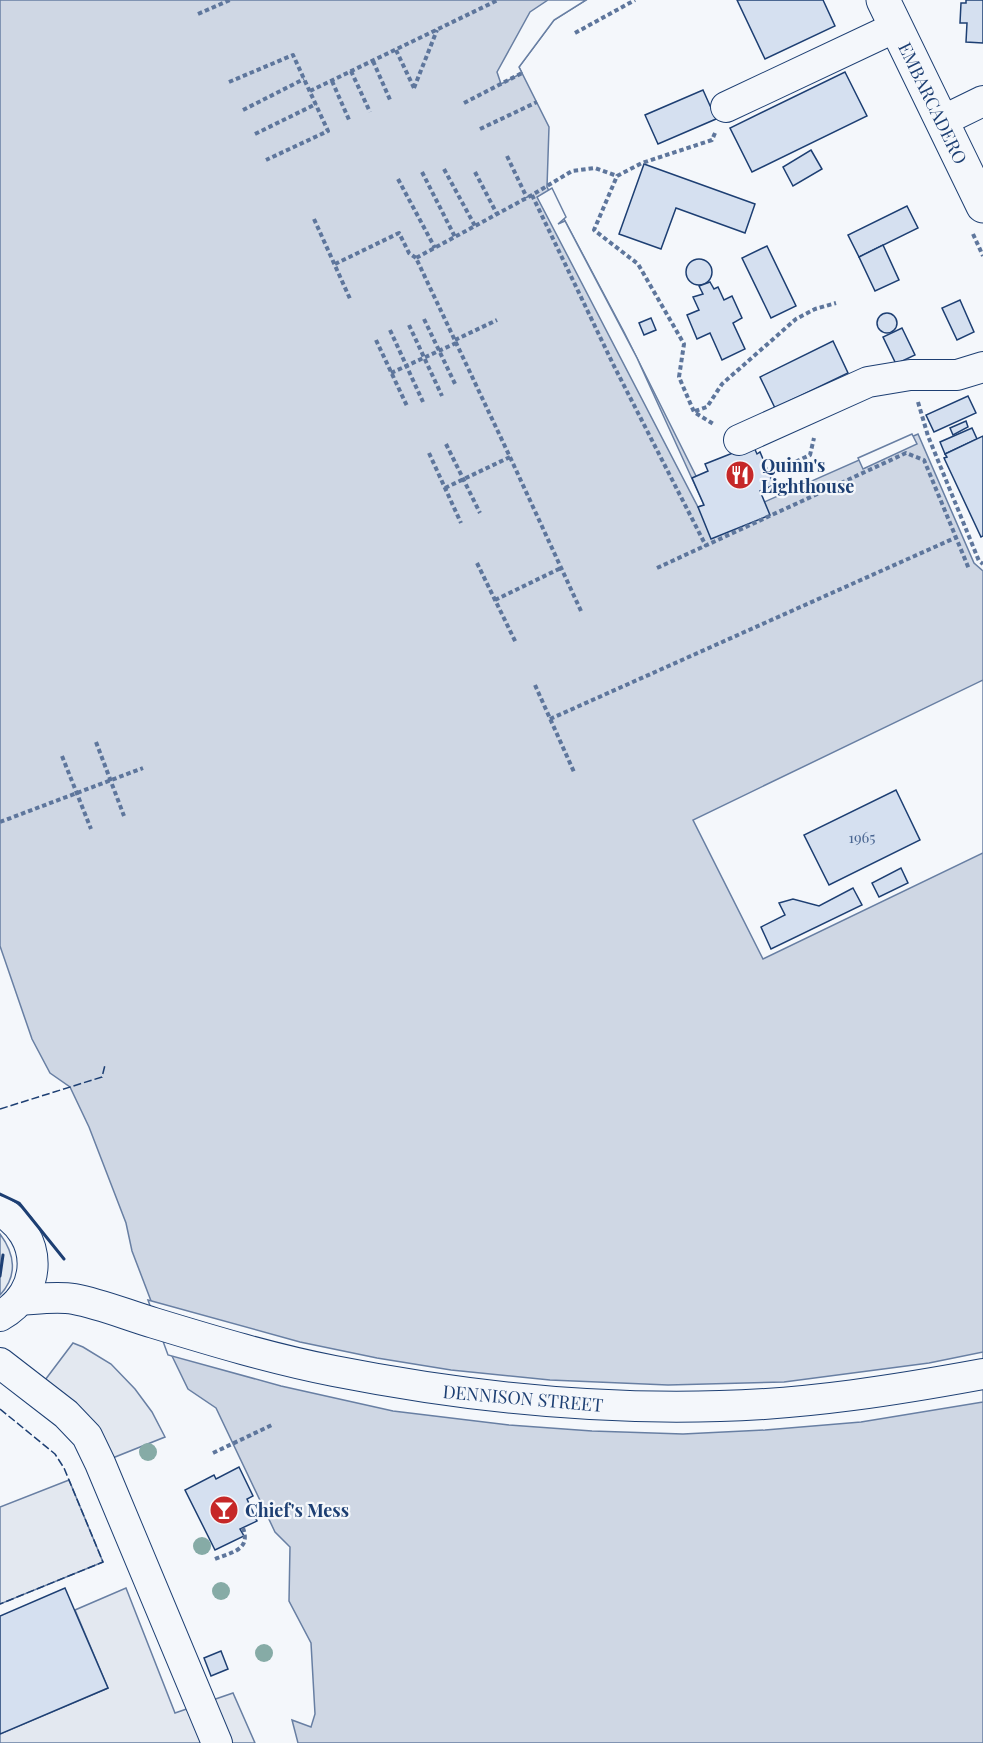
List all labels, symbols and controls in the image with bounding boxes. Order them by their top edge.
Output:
street label: EMBARCADERO [893,38,973,168]
place label: Quinn's Lighthouse [761,453,854,498]
restaurant icon: Quinn's Lighthouse [724,459,756,491]
house number: 1965 [848,827,876,847]
street label: DENNISON STREET [442,1379,604,1417]
bar icon: Chief's Mess [208,1494,240,1526]
place label: Chief's Mess [245,1498,349,1522]

